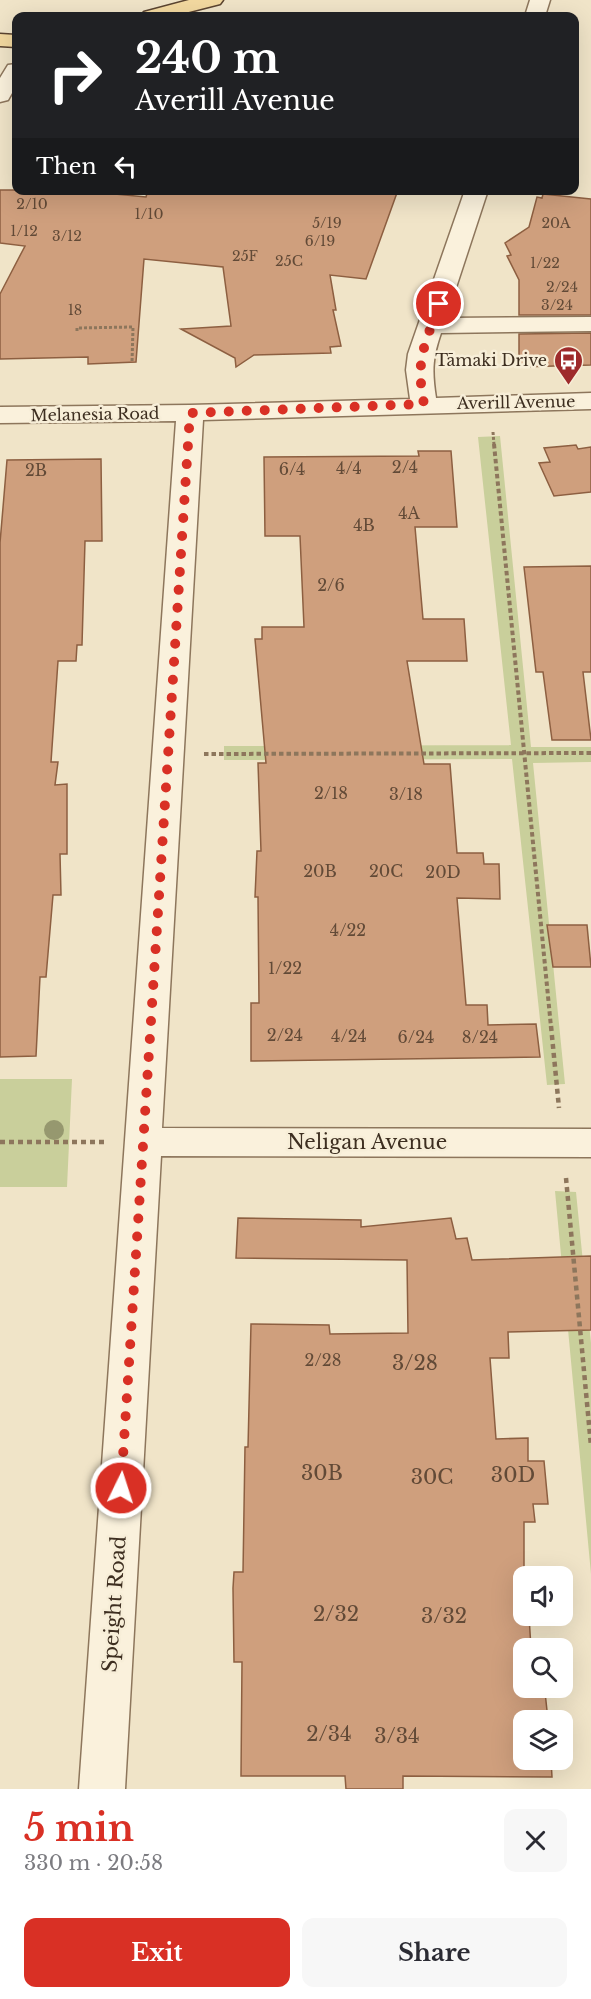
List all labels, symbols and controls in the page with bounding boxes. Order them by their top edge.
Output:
text: 240 m [135,32,280,84]
icon: right [36,36,114,114]
text: Averill Avenue [135,84,335,117]
icon: left [109,150,142,183]
text: Then [36,153,97,180]
house number: 2/10 [16,195,48,213]
house number: 1/10 [135,205,163,223]
house number: 5/19 [312,214,342,232]
house number: 20A [541,214,571,232]
house number: 1/12 [10,222,38,240]
house number: 3/12 [52,227,82,245]
house number: 6/19 [305,232,335,250]
house number: 25F [232,247,259,265]
house number: 25C [275,252,303,270]
house number: 1/22 [530,254,560,272]
pin [413,278,464,329]
house number: 2/24 [546,278,578,296]
icon: arrive [422,287,455,320]
house number: 3/24 [541,296,573,314]
house number: 18 [68,301,82,319]
bus stop icon: Tāmaki Drive [552,344,584,386]
place label: Tāmaki Drive [435,350,547,370]
street label: Averill Avenue [456,391,575,413]
street label: Melanesia Road [30,403,160,425]
house number: 2/4 [392,457,418,477]
house number: 4/4 [336,458,362,478]
house number: 6/4 [279,459,305,479]
house number: 2B [25,460,47,480]
house number: 4A [398,503,421,523]
house number: 4B [353,515,375,535]
house number: 2/6 [317,575,345,595]
house number: 2/18 [314,783,348,803]
house number: 3/18 [389,784,423,804]
house number: 20B [303,861,337,881]
house number: 20C [369,861,403,881]
house number: 20D [425,862,461,882]
house number: 4/22 [330,920,366,940]
house number: 1/22 [268,958,302,978]
house number: 2/24 [267,1025,303,1045]
house number: 4/24 [331,1026,367,1046]
house number: 6/24 [398,1027,434,1047]
house number: 8/24 [462,1027,498,1047]
street label: Neligan Avenue [287,1130,447,1154]
house number: 2/28 [305,1350,341,1370]
house number: 3/28 [392,1351,438,1375]
position arrow [89,1456,153,1520]
house number: 30B [301,1461,343,1485]
house number: 30D [491,1463,535,1487]
house number: 30C [411,1465,453,1489]
street label: Speight Road [97,1535,131,1673]
map controls [513,1566,573,1770]
button: sound [513,1566,573,1626]
house number: 2/32 [313,1602,359,1626]
house number: 3/32 [421,1604,467,1628]
button: search [513,1638,573,1698]
button: layers [513,1710,573,1770]
house number: 2/34 [306,1722,352,1746]
house number: 3/34 [374,1724,420,1748]
text: 5 min [24,1806,134,1851]
button: close [504,1809,567,1872]
text: 330 m · 20:58 [24,1851,163,1875]
button: Exit [24,1918,290,1987]
button: Share [302,1918,567,1987]

